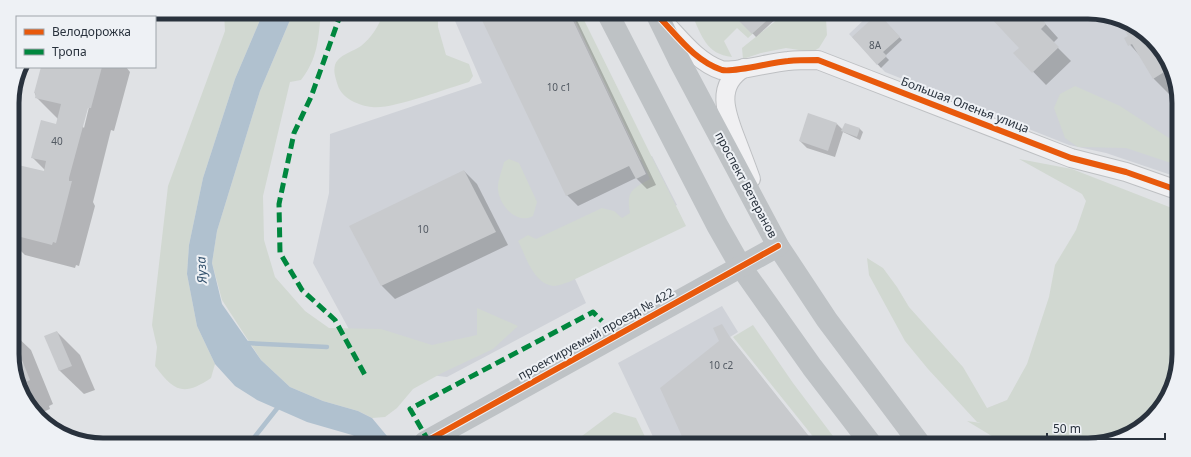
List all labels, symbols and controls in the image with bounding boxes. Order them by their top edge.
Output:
legend [16,16,156,68]
text: Велодорожка [52,23,131,40]
house number: 8А [869,38,882,52]
text: Тропа [52,43,87,60]
street label: Большая Оленья улица [899,72,1032,137]
house number: 10 с1 [547,80,571,94]
street label: проспект Ветеранов [711,129,782,241]
house number: 40 [51,134,63,148]
house number: 10 [417,222,429,236]
water label: Яуза [191,255,211,285]
street label: проектируемый проезд № 422 [514,283,677,384]
house number: 10 с2 [709,358,734,372]
scale bar [1047,415,1165,441]
text: 50 m [1053,420,1081,437]

